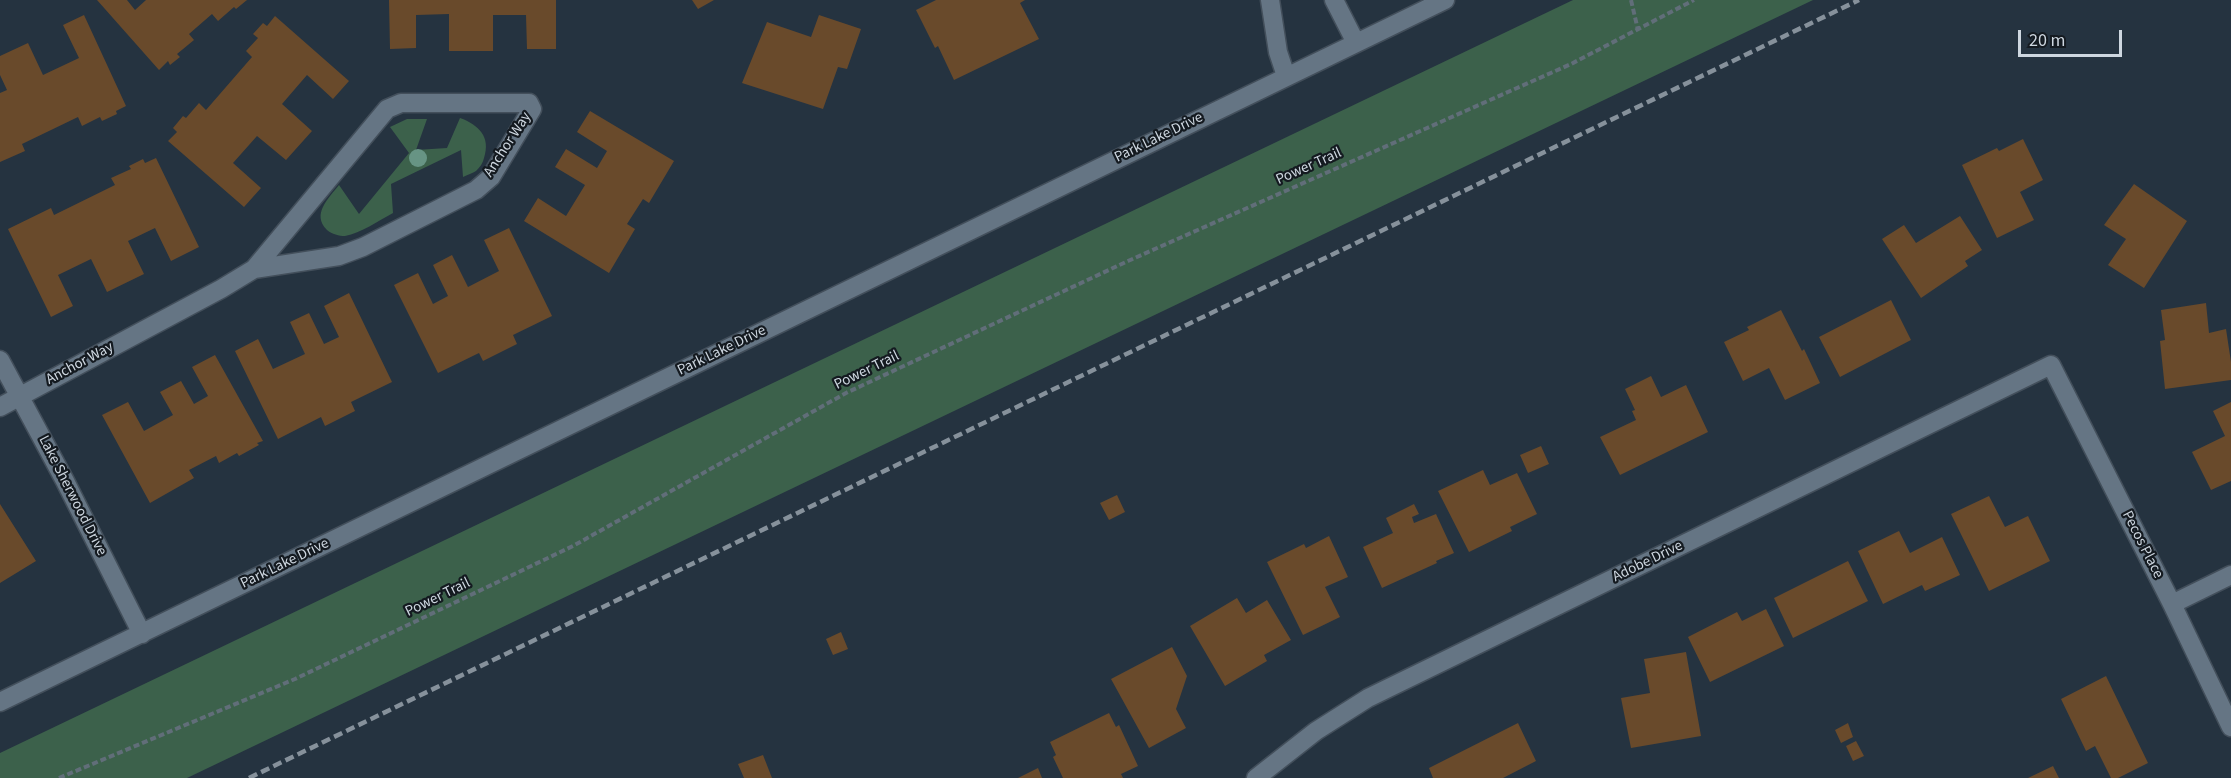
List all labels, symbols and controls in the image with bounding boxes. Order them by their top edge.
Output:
scale bar [2021,18,2124,56]
text: 20 m [2029,28,2065,53]
street label: Anchor Way [480,109,536,181]
street label: Park Lake Drive [1112,109,1206,167]
street label: Power Trail [1273,145,1345,189]
street label: Park Lake Drive [675,322,769,380]
street label: Anchor Way [43,339,117,389]
street label: Power Trail [832,348,902,394]
street label: Lake Sherwood Drive [34,433,110,559]
street label: Pecos Place [2117,508,2167,582]
street label: Park Lake Drive [238,535,332,593]
street label: Adobe Drive [1610,537,1686,587]
street label: Power Trail [403,575,473,621]

